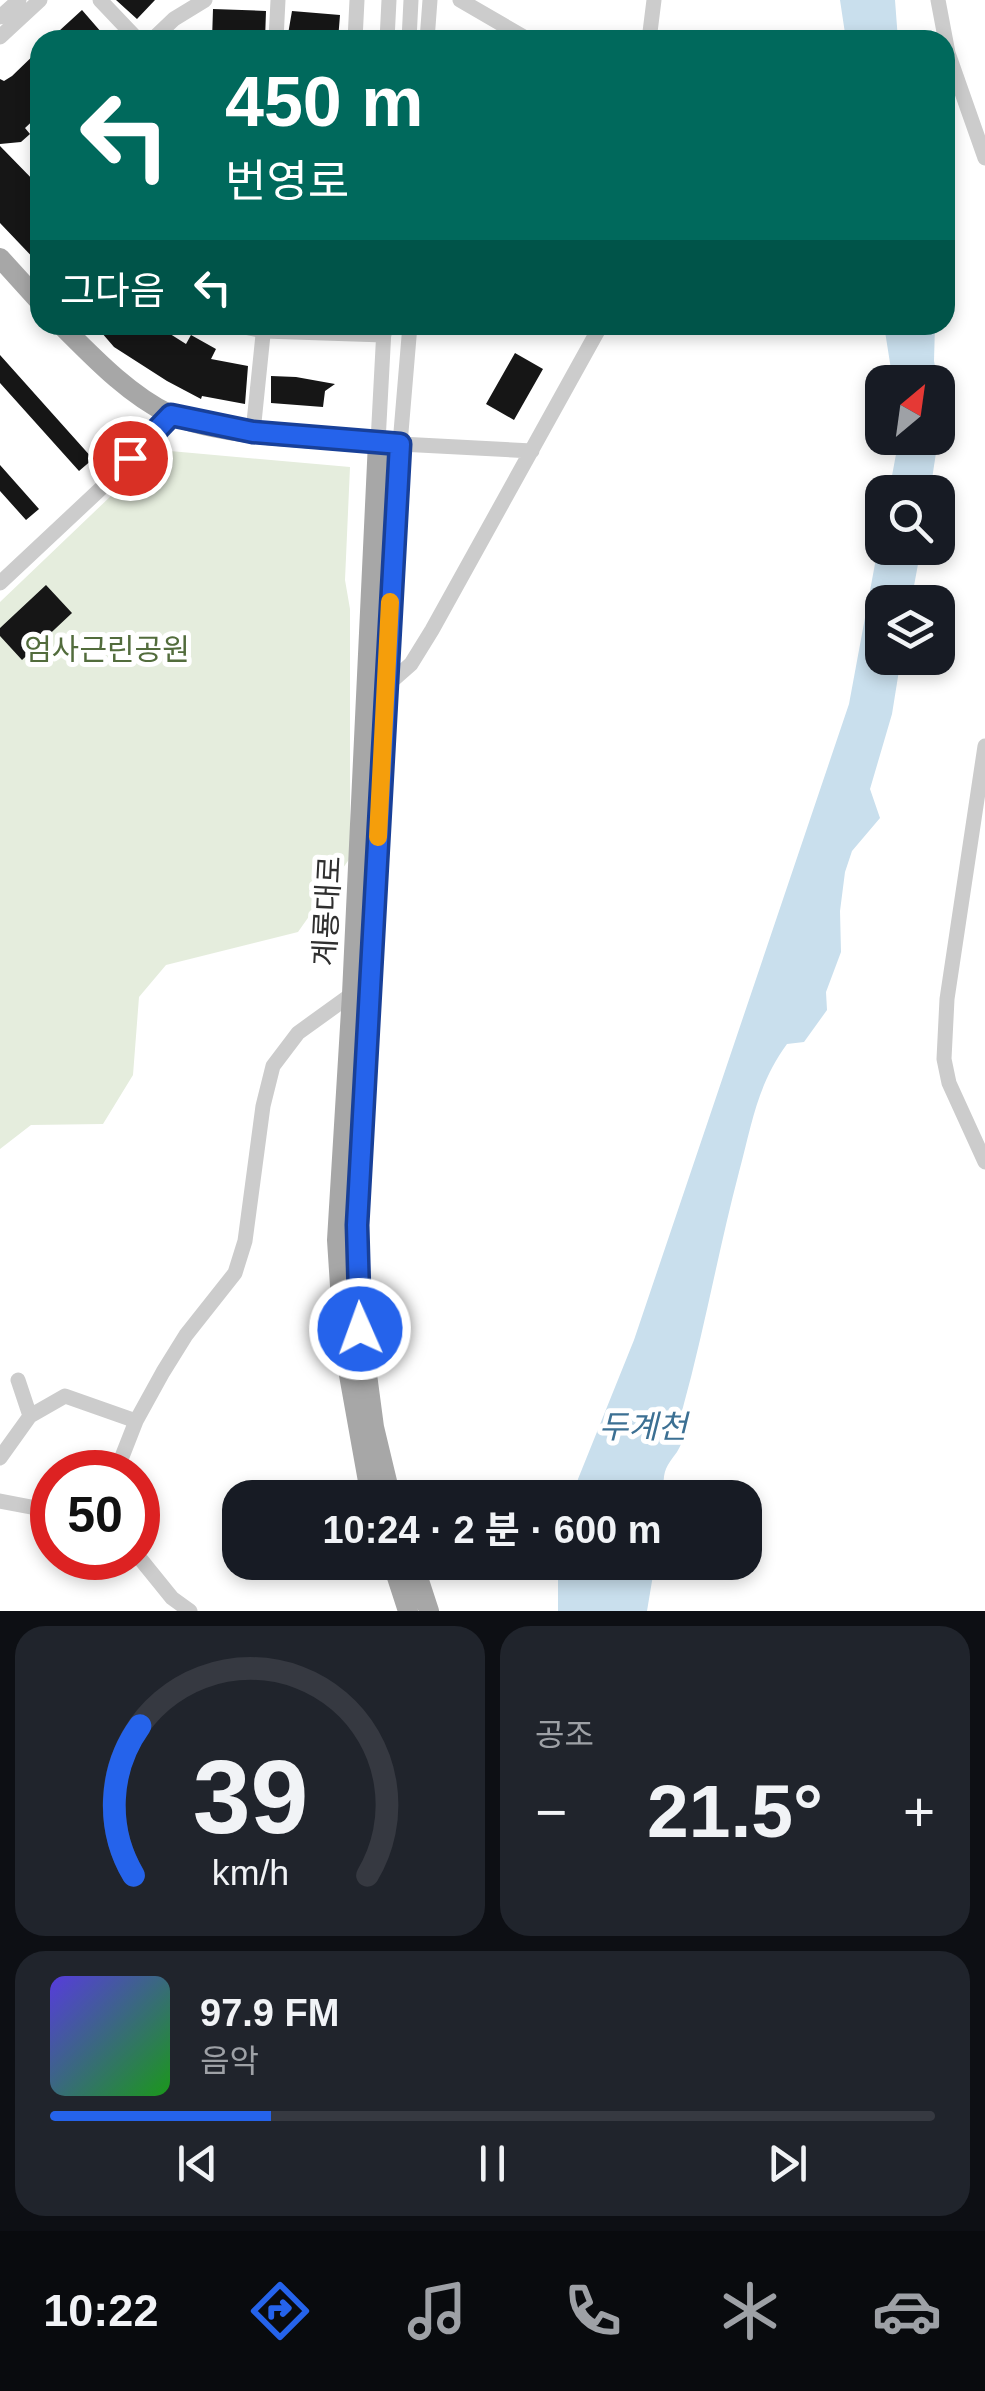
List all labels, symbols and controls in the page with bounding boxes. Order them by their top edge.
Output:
text: 450 m [225,63,423,141]
icon: left [60,70,190,200]
text: 번영로 [225,156,349,207]
icon: left [185,260,240,315]
text: 그다음 [60,270,165,312]
north arrow [865,365,955,455]
map controls [865,365,955,675]
pin [88,416,173,501]
icon: arrive [103,431,158,486]
button: search [865,475,955,565]
button: layers [865,585,955,675]
park label: 엄사근린공원 [24,633,190,666]
street label: 계룡대로 [308,855,346,967]
position arrow [308,1277,412,1381]
water label: 두계천 [599,1409,691,1445]
speed limit sign: 50 [30,1450,160,1580]
text: 10:24 · 2 분 · 600 m [322,1509,662,1551]
text: 공조 [535,1717,594,1753]
text: 39 [192,1739,308,1855]
text: 21.5° [647,1769,823,1853]
text: − [535,1781,567,1843]
text: + [903,1781,935,1843]
text: km/h [211,1853,289,1893]
text: 97.9 FM [200,1992,339,2034]
text: 음악 [200,2043,259,2079]
icon: previous [170,2136,225,2191]
icon: pause [465,2136,520,2191]
icon: next [760,2136,815,2191]
icon: directions [245,2276,315,2346]
icon: music [402,2276,472,2346]
icon: phone [558,2276,628,2346]
icon: climate [715,2276,785,2346]
icon: car [872,2276,942,2346]
text: 10:22 [43,2285,158,2336]

